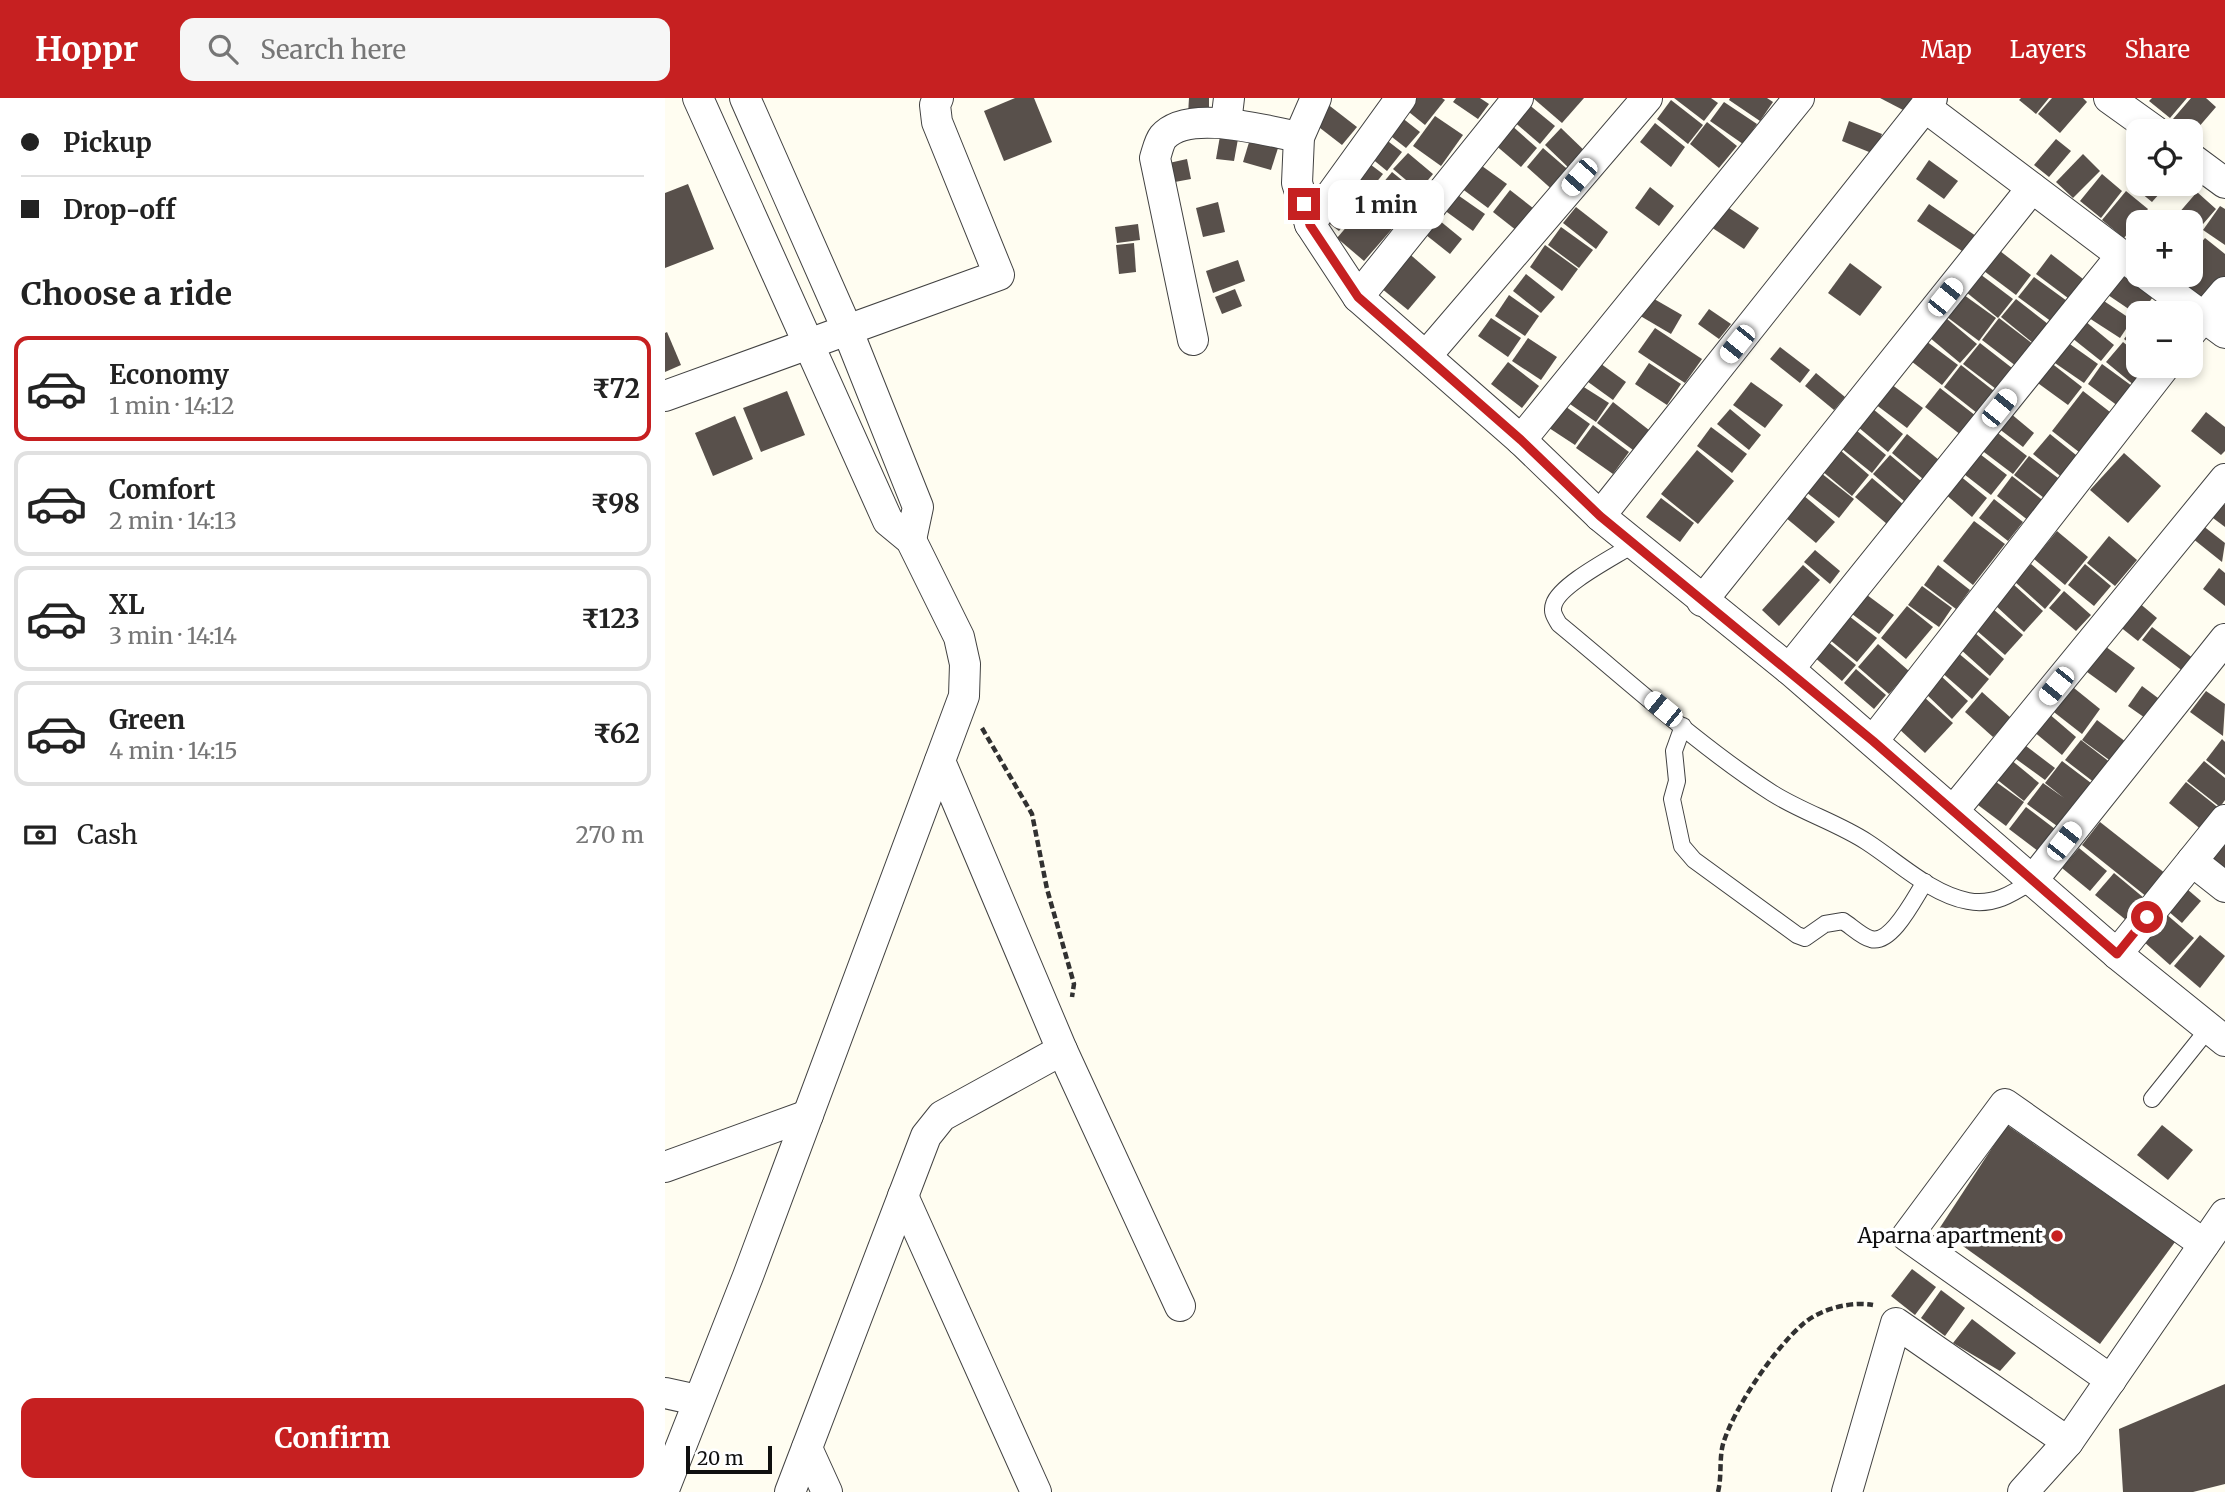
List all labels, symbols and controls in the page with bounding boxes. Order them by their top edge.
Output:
search box [180,18,670,81]
text: Hoppr [35,29,138,70]
icon: search [204,30,242,68]
text: Search here [260,33,406,66]
text: Map [1921,34,1972,65]
text: Layers [2010,34,2086,65]
text: Share [2124,34,2190,65]
map controls [2126,119,2203,378]
button: locate [2126,119,2203,196]
text: Pickup [63,126,152,159]
car [1558,154,1601,200]
callout: 1 min [1329,180,1444,228]
route end [1288,188,1320,220]
text: 1 min [1355,190,1417,219]
text: Drop-off [63,193,176,226]
button: + [2126,210,2203,287]
text: Choose a ride [21,274,232,314]
car [1924,274,1967,320]
button: − [2126,301,2203,378]
car [1716,321,1759,367]
icon: car [25,357,88,420]
text: Economy [109,358,229,391]
text: ₹72 [592,372,640,405]
car [1978,385,2021,431]
text: 1 min · 14:12 [109,391,235,420]
icon: car [25,472,88,535]
text: Comfort [109,473,215,506]
text: ₹98 [590,487,640,520]
text: 2 min · 14:13 [109,506,237,535]
icon: car [25,587,88,650]
text: XL [109,588,145,621]
text: ₹123 [581,602,640,635]
text: 3 min · 14:14 [109,621,237,650]
car [2035,663,2078,709]
car [1641,688,1686,730]
icon: car [25,702,88,765]
text: Green [109,703,185,736]
text: ₹62 [593,717,640,750]
text: 4 min · 14:15 [109,736,238,765]
icon: cash [21,816,59,854]
text: Cash [77,818,138,851]
car [2043,818,2086,864]
text: 270 m [576,820,644,849]
route start [2131,901,2163,933]
place label: Aparna apartment [1857,1222,2043,1249]
marker: Aparna apartment [2049,1228,2065,1244]
button: Confirm [21,1398,644,1478]
scale bar [686,1443,772,1475]
text: 20 m [697,1446,744,1470]

